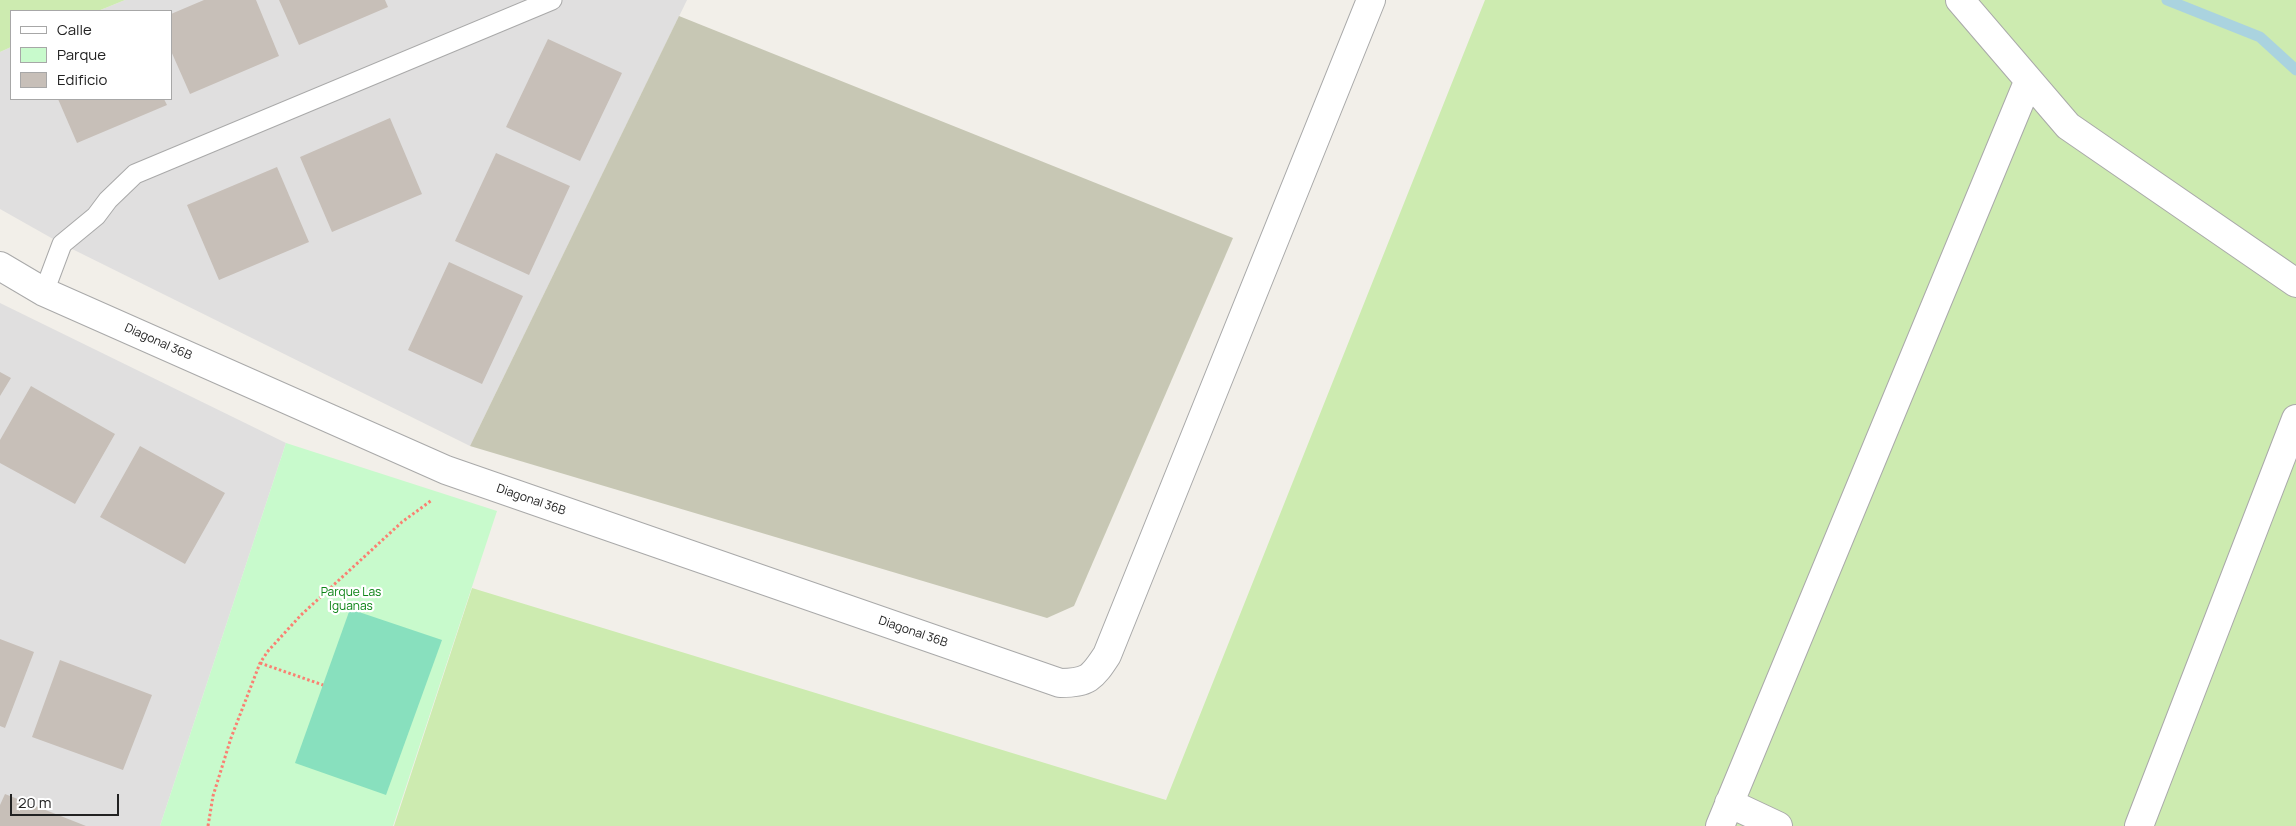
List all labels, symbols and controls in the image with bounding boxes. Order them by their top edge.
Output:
legend [10,10,172,100]
text: Calle [57,19,92,40]
text: Parque [57,44,106,65]
text: Edificio [57,69,107,90]
street label: Diagonal 36B [122,321,194,363]
street label: Diagonal 36B [495,481,567,519]
park label: Parque Las Iguanas [321,586,381,614]
street label: Diagonal 36B [877,613,949,651]
scale bar [12,784,121,816]
text: 20 m [18,792,51,813]

